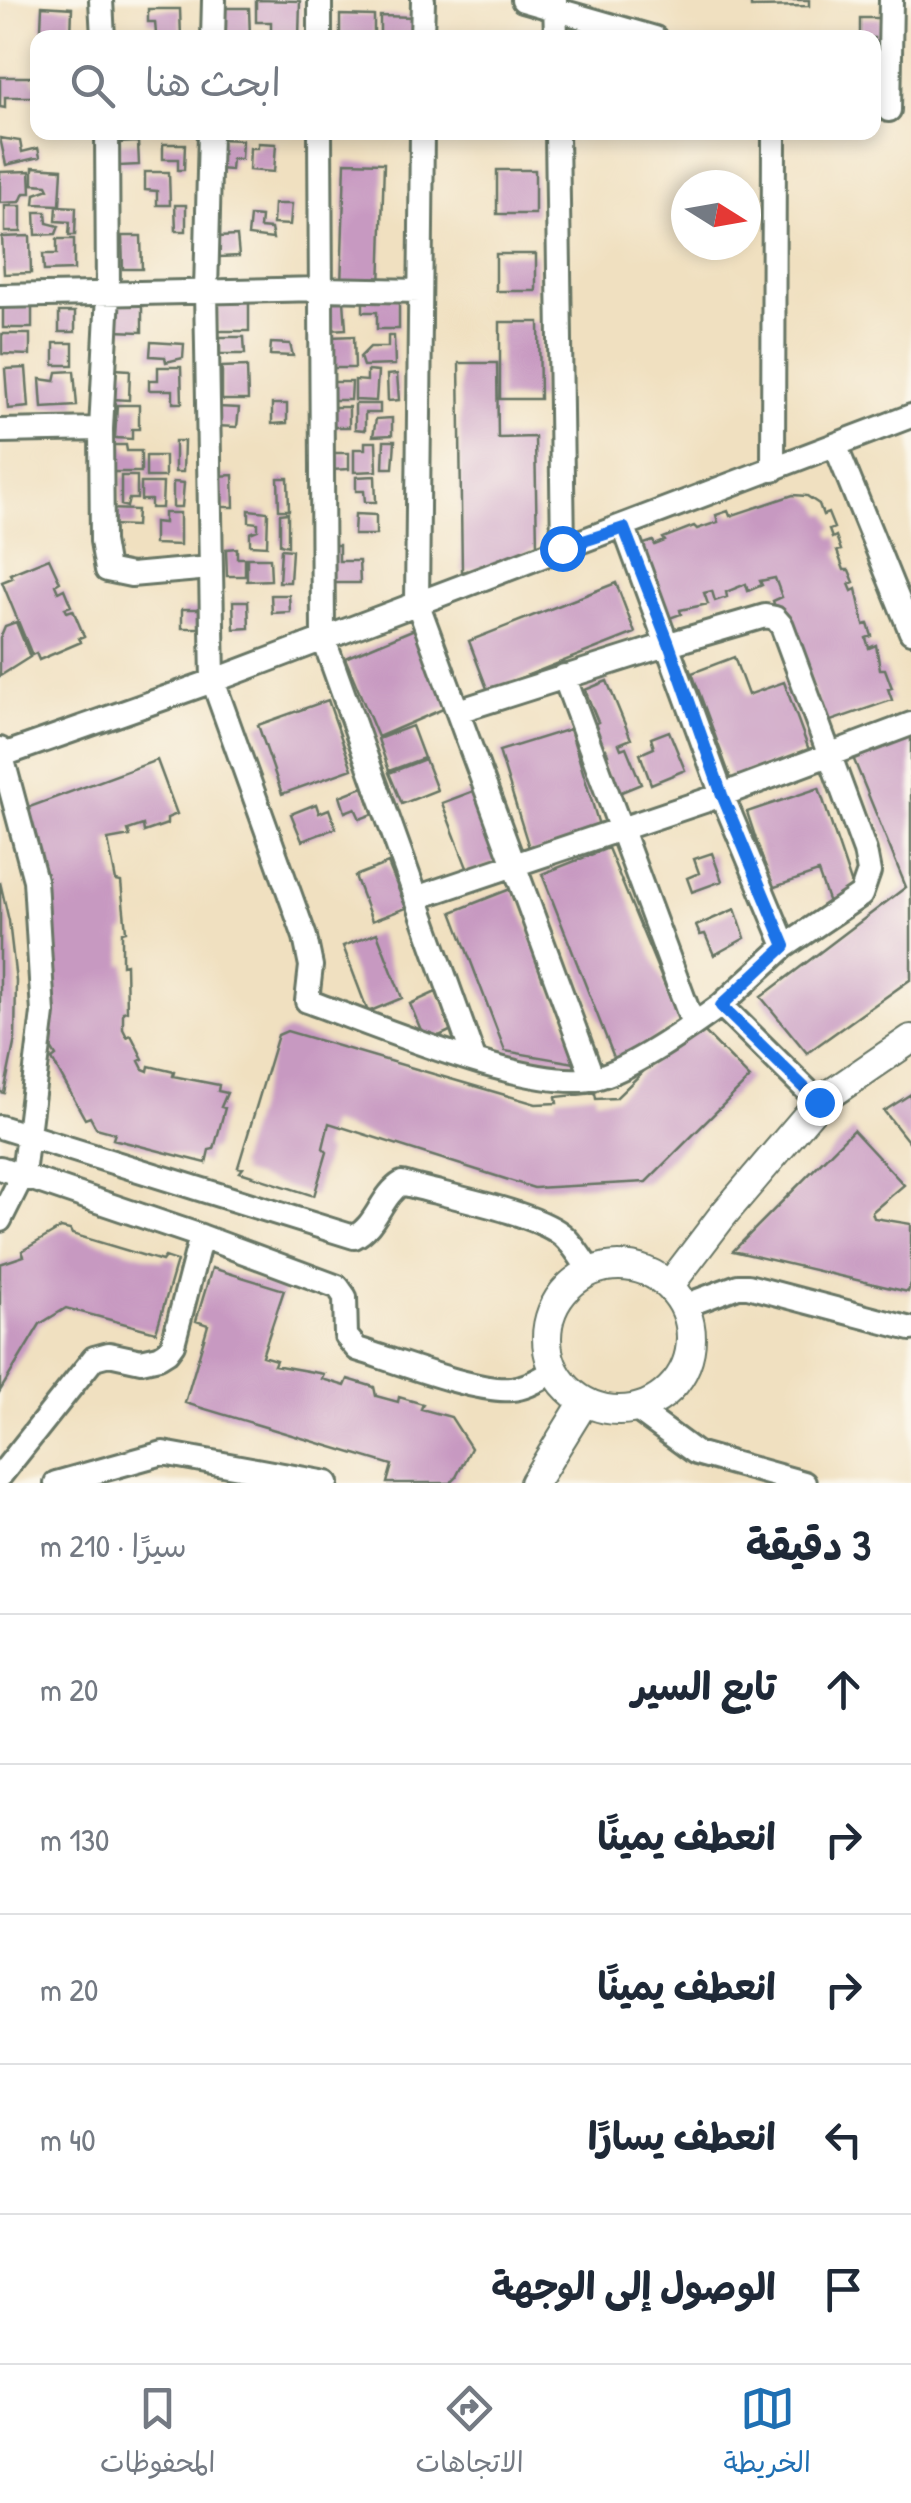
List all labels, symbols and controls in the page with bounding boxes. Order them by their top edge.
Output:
search box [30,30,881,140]
text: ابحث هنا [145,56,281,108]
icon: search [65,58,120,113]
north arrow [671,170,761,260]
route start [540,526,586,572]
route end [797,1080,843,1126]
text: 3 دقيقة [746,1516,871,1573]
text: سيرًا · 210 m [40,1524,187,1567]
text: تابع السير [632,1660,776,1712]
icon: ahead [816,1662,871,1717]
text: 20 m [40,1668,98,1711]
text: انعطف يمينًا [598,1810,776,1862]
icon: right [816,1812,871,1867]
text: 130 m [40,1818,109,1861]
text: انعطف يمينًا [598,1960,776,2012]
icon: right [816,1962,871,2017]
text: 20 m [40,1968,98,2011]
text: انعطف يسارًا [588,2110,776,2162]
icon: left [816,2112,871,2167]
text: 40 m [40,2118,95,2161]
text: الوصول إلى الوجهة [491,2260,776,2312]
icon: arrive [816,2262,871,2317]
tab: المحفوظات [100,2381,215,2487]
tab: الاتجاهات [415,2381,524,2487]
tab: الخريطة [724,2381,811,2487]

